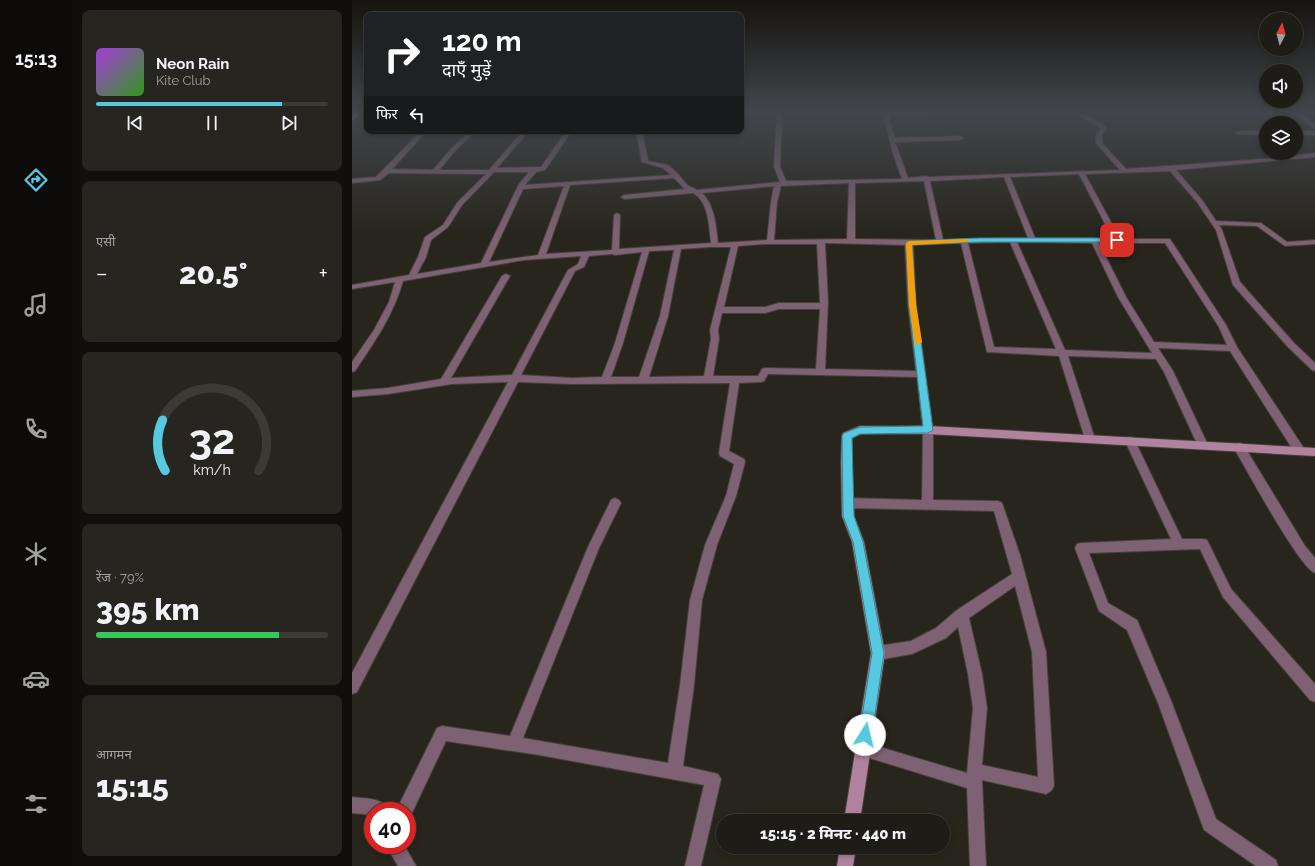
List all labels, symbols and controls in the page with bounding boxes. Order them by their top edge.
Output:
north arrow [1259,12,1303,56]
map controls [1259,12,1303,160]
text: 120 m [442,25,522,58]
icon: right [376,28,428,80]
text: 15:13 [15,48,57,69]
text: Neon Rain [156,55,229,73]
text: दाएँ मुड़ें [442,59,491,80]
button: sound [1259,64,1303,108]
text: Kite Club [156,73,211,88]
icon: left [406,104,428,126]
text: फिर [376,105,398,123]
icon: previous [124,112,146,134]
icon: pause [201,112,223,134]
icon: next [278,112,300,134]
button: layers [1259,116,1303,160]
icon: directions [22,166,50,194]
pin [1100,223,1134,257]
icon: arrive [1106,229,1128,251]
text: एसी [96,234,115,249]
text: 20.5° [179,256,248,291]
text: − [96,260,108,286]
text: + [319,260,328,286]
icon: music [22,291,50,319]
icon: phone [22,415,50,443]
text: 32 [189,415,235,464]
text: km/h [193,462,231,478]
icon: climate [22,540,50,568]
text: रेंज · 79% [96,570,144,585]
text: 395 km [96,592,200,627]
icon: car [22,665,50,693]
position arrow [844,714,886,756]
text: आगमन [96,747,132,762]
text: 15:15 [96,769,169,804]
icon: filters [22,790,50,818]
speed limit sign: 40 [364,802,416,854]
text: 15:15 · 2 मिनट · 440 m [760,825,906,843]

